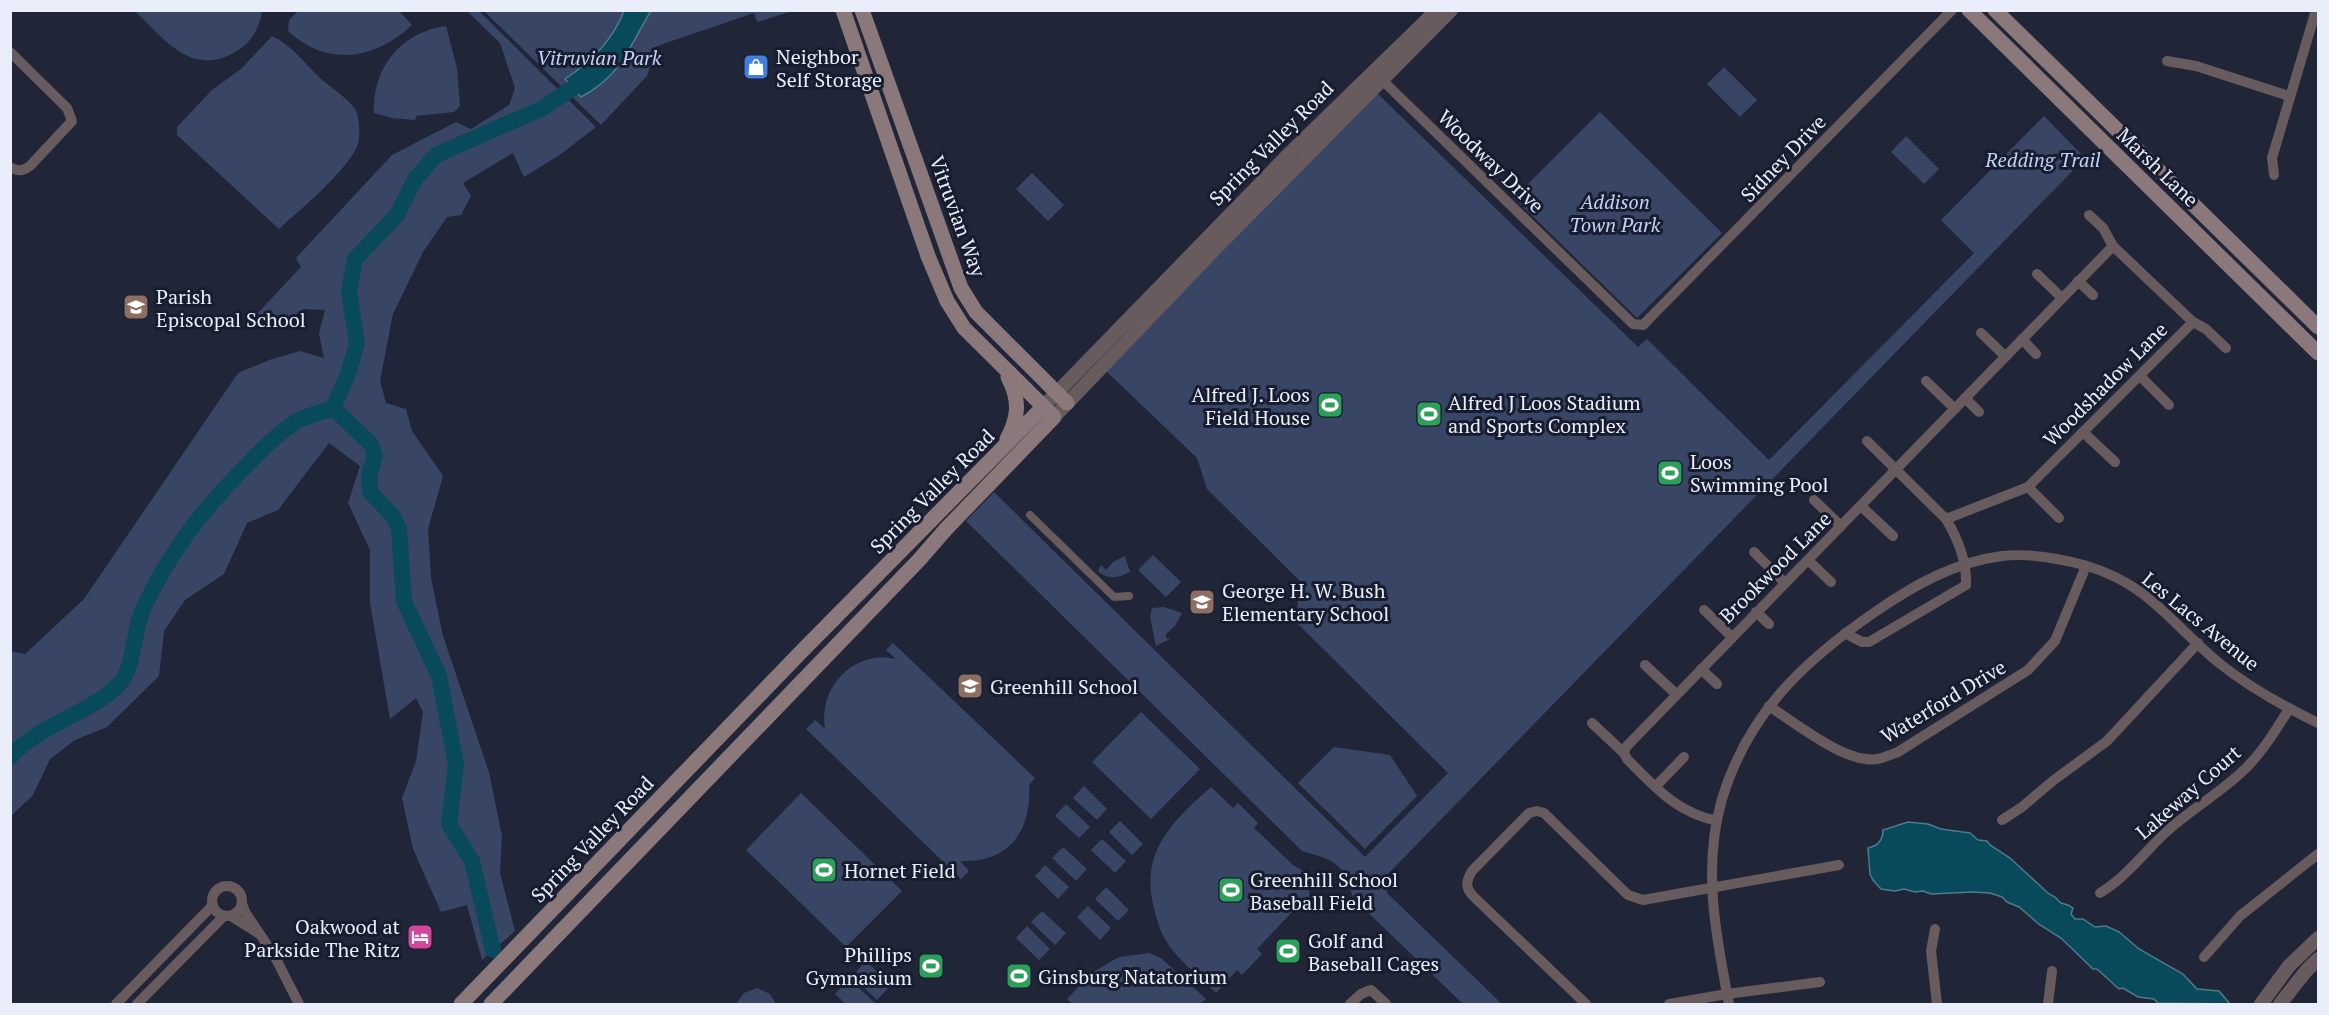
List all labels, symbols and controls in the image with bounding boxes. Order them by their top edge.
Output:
place label: Neighbor Self Storage [776,43,882,93]
park label: Vitruvian Park [537,44,662,71]
shop icon: Neighbor Self Storage [741,52,771,82]
street label: Spring Valley Road [1203,75,1339,211]
street label: Woodway Drive [1432,103,1550,219]
street label: Sidney Drive [1734,108,1832,208]
street label: Marsh Lane [2111,121,2205,213]
park label: Redding Trail [1984,146,2101,173]
street label: Vitruvian Way [924,152,993,281]
park label: Addison Town Park [1570,188,1661,238]
place label: Parish Episcopal School [156,283,306,333]
school or university icon: Parish Episcopal School [121,292,151,322]
street label: Woodshadow Lane [2037,316,2173,452]
place label: Alfred J. Loos Field House [1192,381,1310,431]
place label: Alfred J Loos Stadium and Sports Complex [1448,389,1641,439]
sports icon: Alfred J. Loos Field House [1315,390,1345,420]
sports icon: Alfred J Loos Stadium and Sports Complex [1414,399,1444,429]
street label: Spring Valley Road [864,423,1000,559]
place label: Loos Swimming Pool [1690,448,1829,498]
sports icon: Loos Swimming Pool [1655,458,1685,488]
street label: Brookwood Lane [1713,505,1837,629]
street label: Les Lacs Avenue [2137,565,2265,677]
place label: George H. W. Bush Elementary School [1222,577,1389,627]
school or university icon: George H. W. Bush Elementary School [1187,587,1217,617]
street label: Waterford Drive [1875,653,2011,749]
school or university icon: Greenhill School [955,671,985,701]
place label: Greenhill School [990,673,1138,700]
street label: Lakeway Court [2130,739,2247,845]
street label: Spring Valley Road [525,770,659,908]
sports icon: Hornet Field [809,855,839,885]
place label: Hornet Field [844,857,956,884]
place label: Greenhill School Baseball Field [1250,866,1398,916]
sports icon: Greenhill School Baseball Field [1216,875,1246,905]
place label: Oakwood at Parkside The Ritz [244,913,401,963]
hotel icon: Oakwood at Parkside The Ritz [405,922,435,952]
place label: Golf and Baseball Cages [1308,927,1439,977]
sports icon: Golf and Baseball Cages [1273,936,1303,966]
place label: Phillips Gymnasium [805,941,912,991]
sports icon: Phillips Gymnasium [916,951,946,981]
sports icon: Ginsburg Natatorium [1004,961,1034,991]
place label: Ginsburg Natatorium [1038,963,1227,990]

